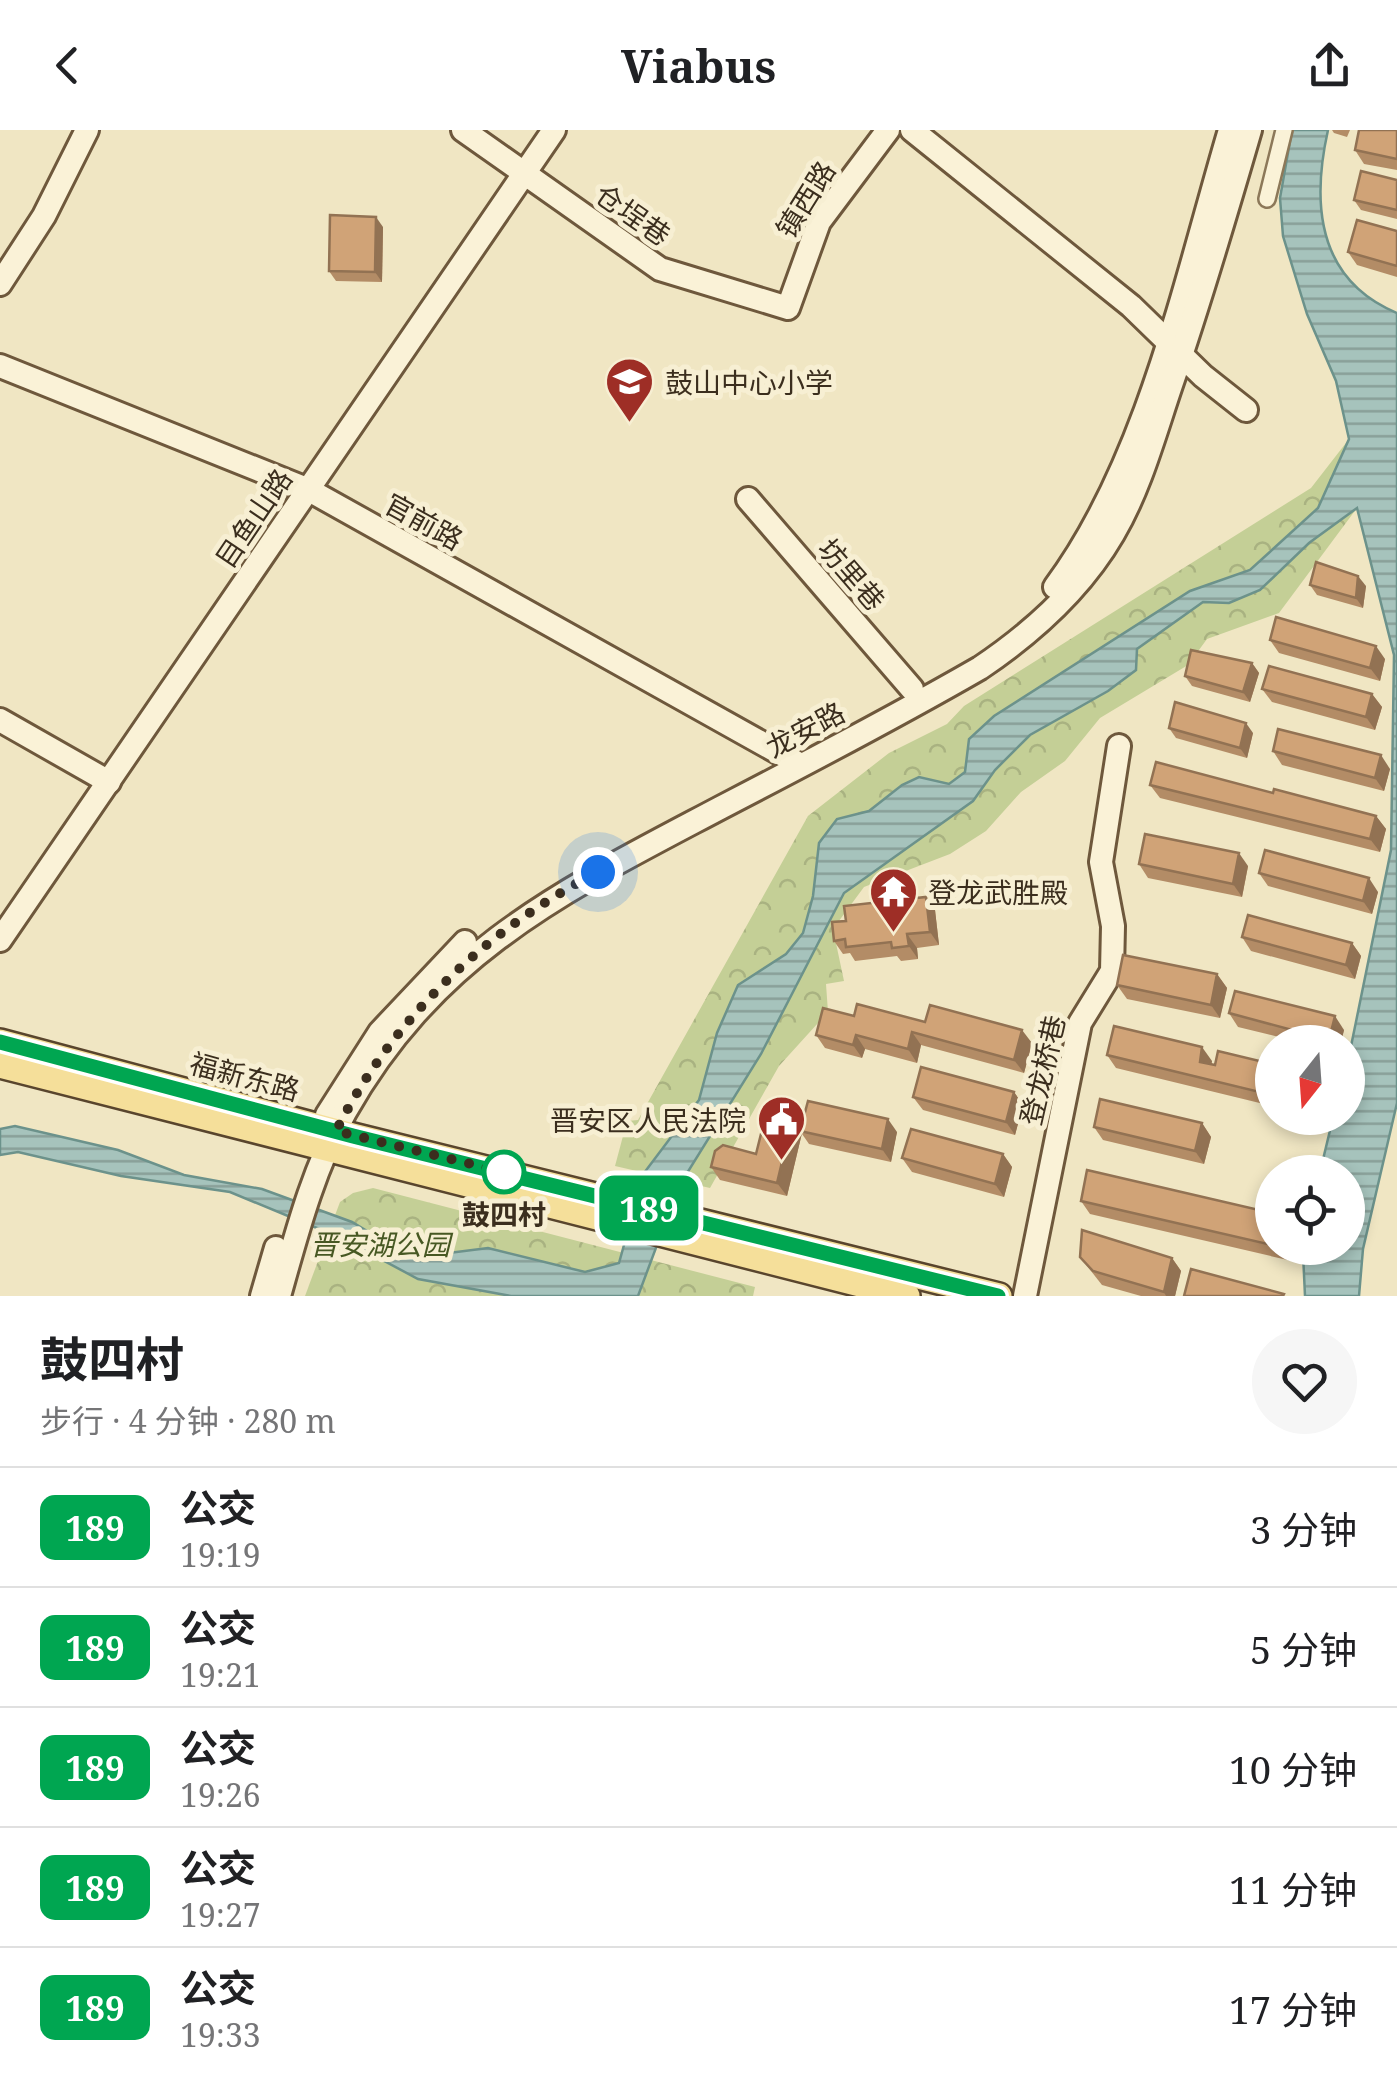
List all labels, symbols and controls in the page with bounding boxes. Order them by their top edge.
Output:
text: Viabus [621,35,776,96]
icon: back [40,38,95,93]
icon: share [1302,38,1357,93]
street label: 镇西路 [767,153,843,245]
street label: 仓埕巷 [588,174,678,254]
school or university icon: 鼓山中心小学 [604,356,656,424]
place label: 鼓山中心小学 [665,363,833,401]
street label: 目鱼山路 [206,461,300,575]
street label: 官前路 [378,484,470,558]
street label: 坊里巷 [810,530,894,618]
street label: 龙安路 [759,693,851,765]
your location [573,847,623,897]
temple icon: 登龙武胜殿 [867,866,919,934]
place label: 登龙武胜殿 [928,873,1068,911]
street label: 登龙桥巷 [1011,1011,1073,1129]
north arrow [1255,1025,1365,1135]
map controls [1255,1025,1365,1265]
street label: 福新东路 [186,1043,304,1109]
public building icon: 晋安区人民法院 [755,1094,807,1162]
place label: 晋安区人民法院 [550,1101,746,1139]
marker: 鼓四村 [483,1151,525,1193]
button: locate [1255,1155,1365,1265]
line badge: 189 [592,1176,706,1240]
text: 189 [619,1185,679,1232]
place label: 鼓四村 [462,1195,546,1233]
park label: 晋安湖公园 [310,1225,454,1263]
text: 鼓四村 [40,1326,184,1391]
button: heart [1252,1329,1357,1434]
text: 步行 · 4 分钟 · 280 m [40,1399,336,1442]
text: 公交 [180,1481,256,1533]
text: 3 分钟 [1250,1503,1357,1555]
text: 189 [65,1504,125,1551]
text: 19:19 [180,1533,261,1576]
text: 公交 [180,1601,256,1653]
text: 5 分钟 [1250,1623,1357,1675]
text: 189 [65,1624,125,1671]
text: 19:21 [180,1653,261,1696]
text: 公交 [180,1721,256,1773]
text: 10 分钟 [1229,1743,1357,1795]
text: 189 [65,1744,125,1791]
text: 19:26 [180,1773,261,1816]
text: 公交 [180,1841,256,1893]
text: 11 分钟 [1229,1863,1357,1915]
text: 189 [65,1864,125,1911]
text: 19:27 [180,1893,261,1936]
text: 公交 [180,1961,256,2013]
text: 17 分钟 [1229,1983,1357,2035]
text: 189 [65,1984,125,2031]
text: 19:33 [180,2013,261,2056]

